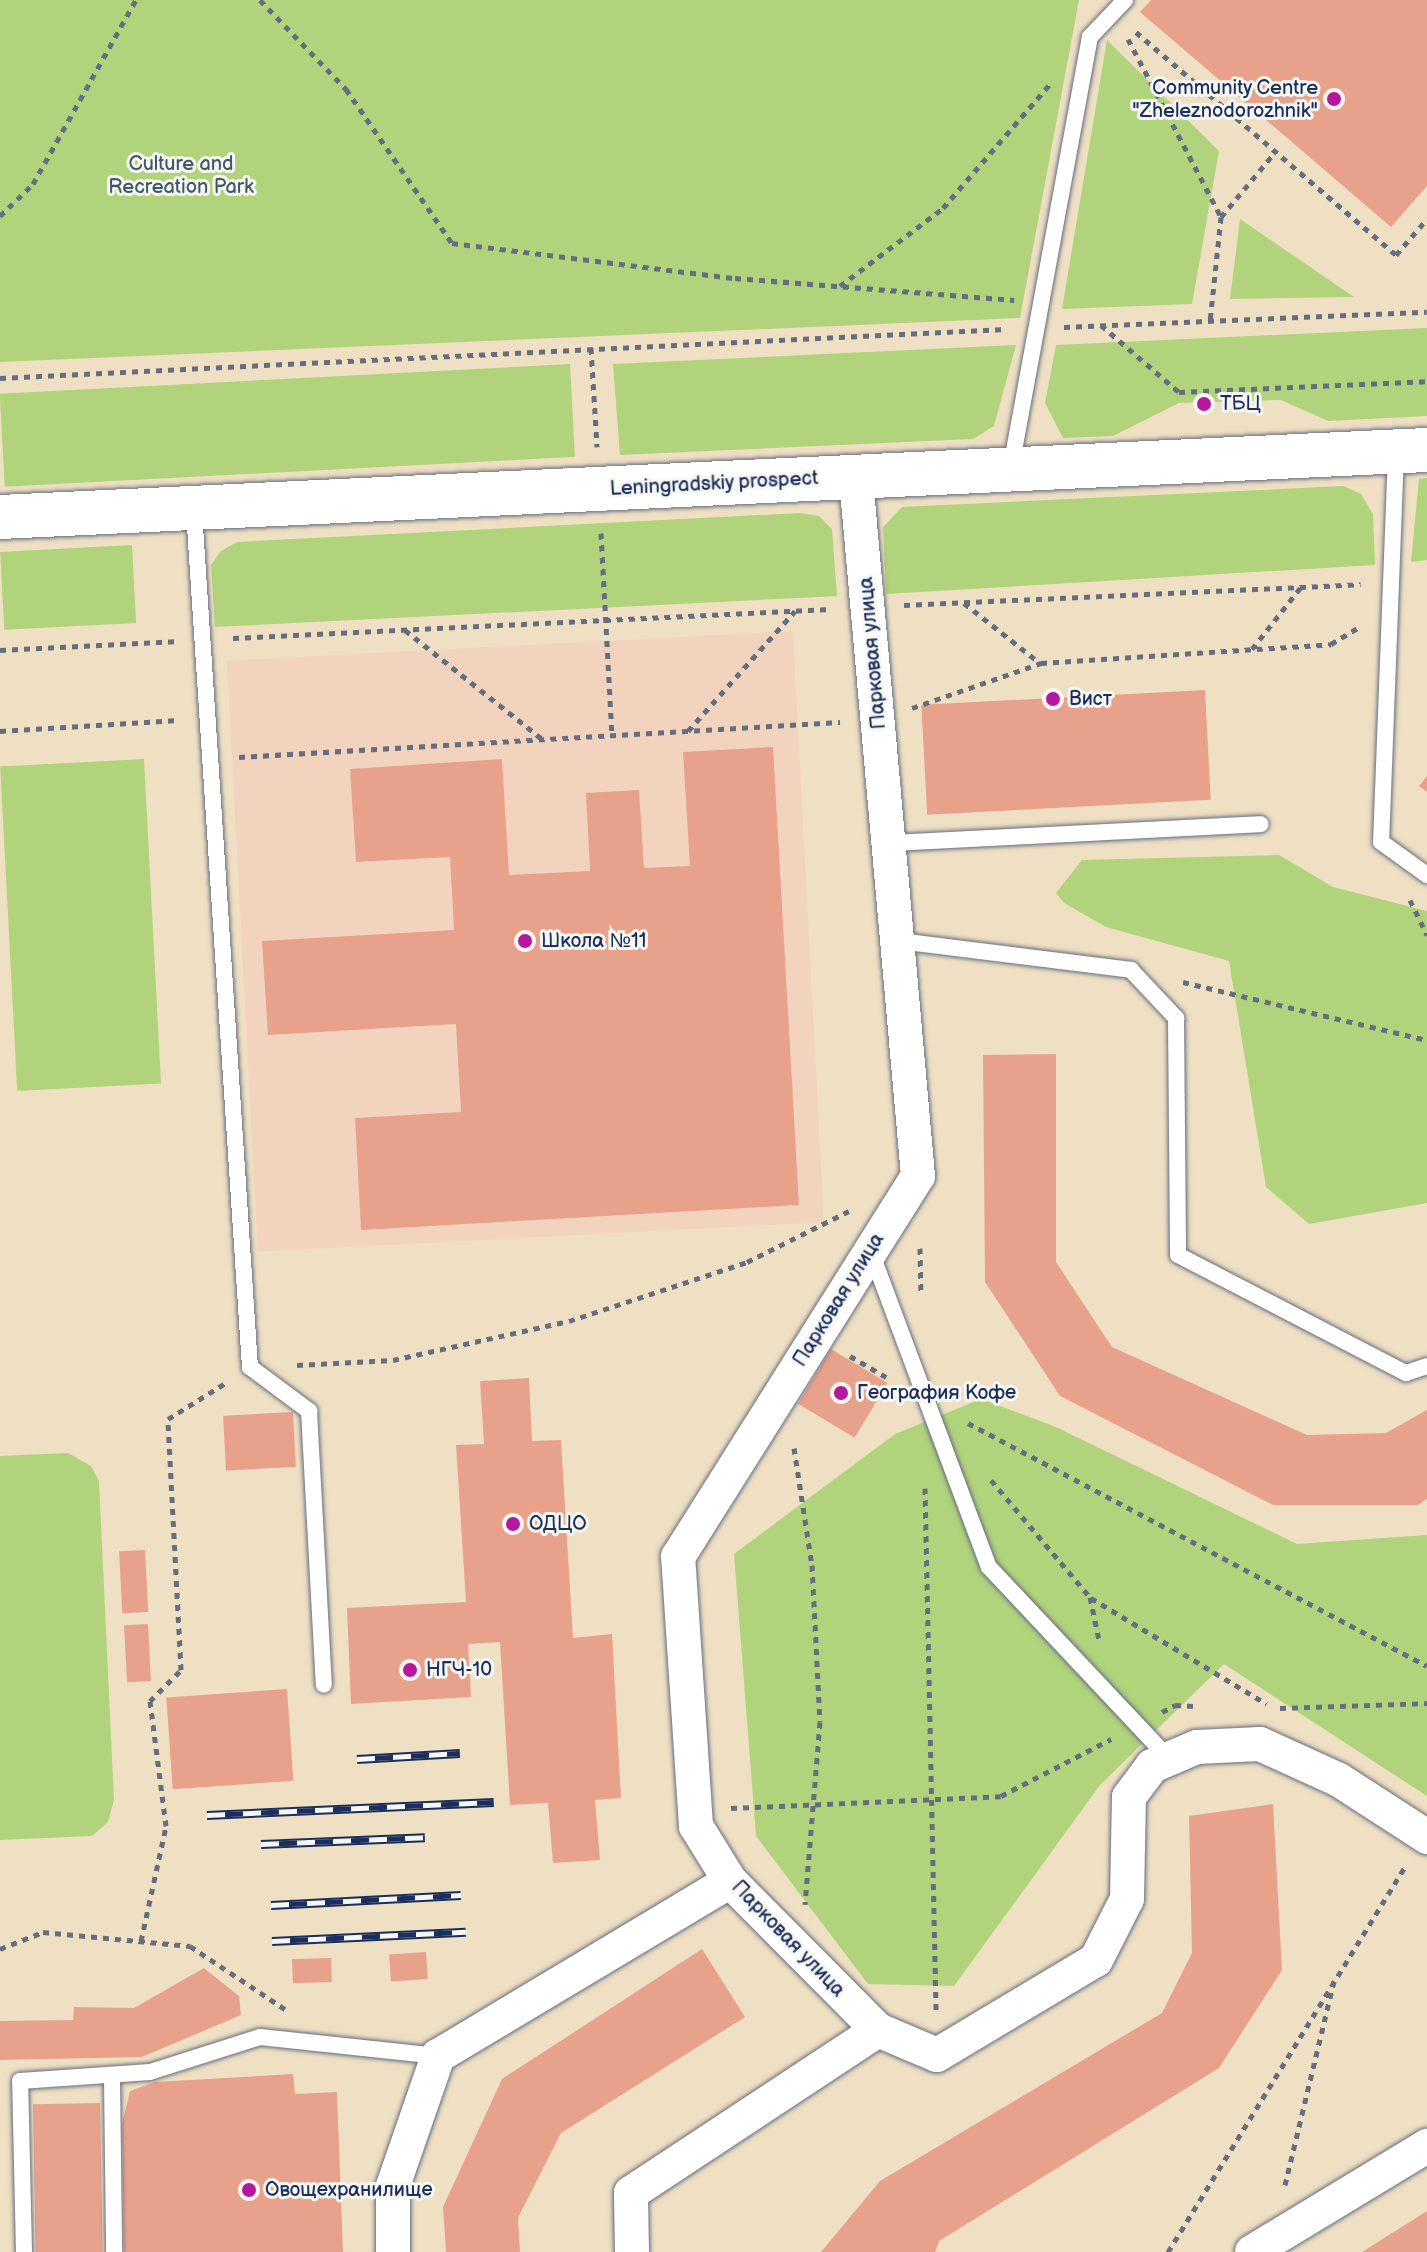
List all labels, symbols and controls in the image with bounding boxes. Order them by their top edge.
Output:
place label: Сommunity Сentre "Zheleznodorozhnik" [1132,76,1318,123]
marker: Сommunity Сentre "Zheleznodorozhnik" [1325,90,1343,108]
park label: Culture and Recreation Park [108,153,254,200]
place label: ТБЦ [1220,392,1261,416]
marker: ТБЦ [1195,395,1213,413]
street label: Leningradskiy prospect [609,467,819,501]
street label: Парковая улица [854,576,892,730]
place label: Вист [1069,687,1112,711]
marker: Вист [1044,690,1062,708]
place label: Школа №11 [541,929,646,953]
marker: Школа №11 [516,932,534,950]
street label: Парковая улица [788,1229,890,1371]
place label: География Кофе [857,1381,1016,1405]
marker: География Кофе [832,1384,850,1402]
place label: ОДЦО [529,1512,587,1536]
marker: ОДЦО [504,1515,522,1533]
place label: НГЧ-10 [426,1658,492,1682]
marker: НГЧ-10 [401,1661,419,1679]
street label: Парковая улица [726,1876,850,2002]
place label: Овощехранилище [265,2178,433,2202]
marker: Овощехранилище [240,2181,258,2199]

